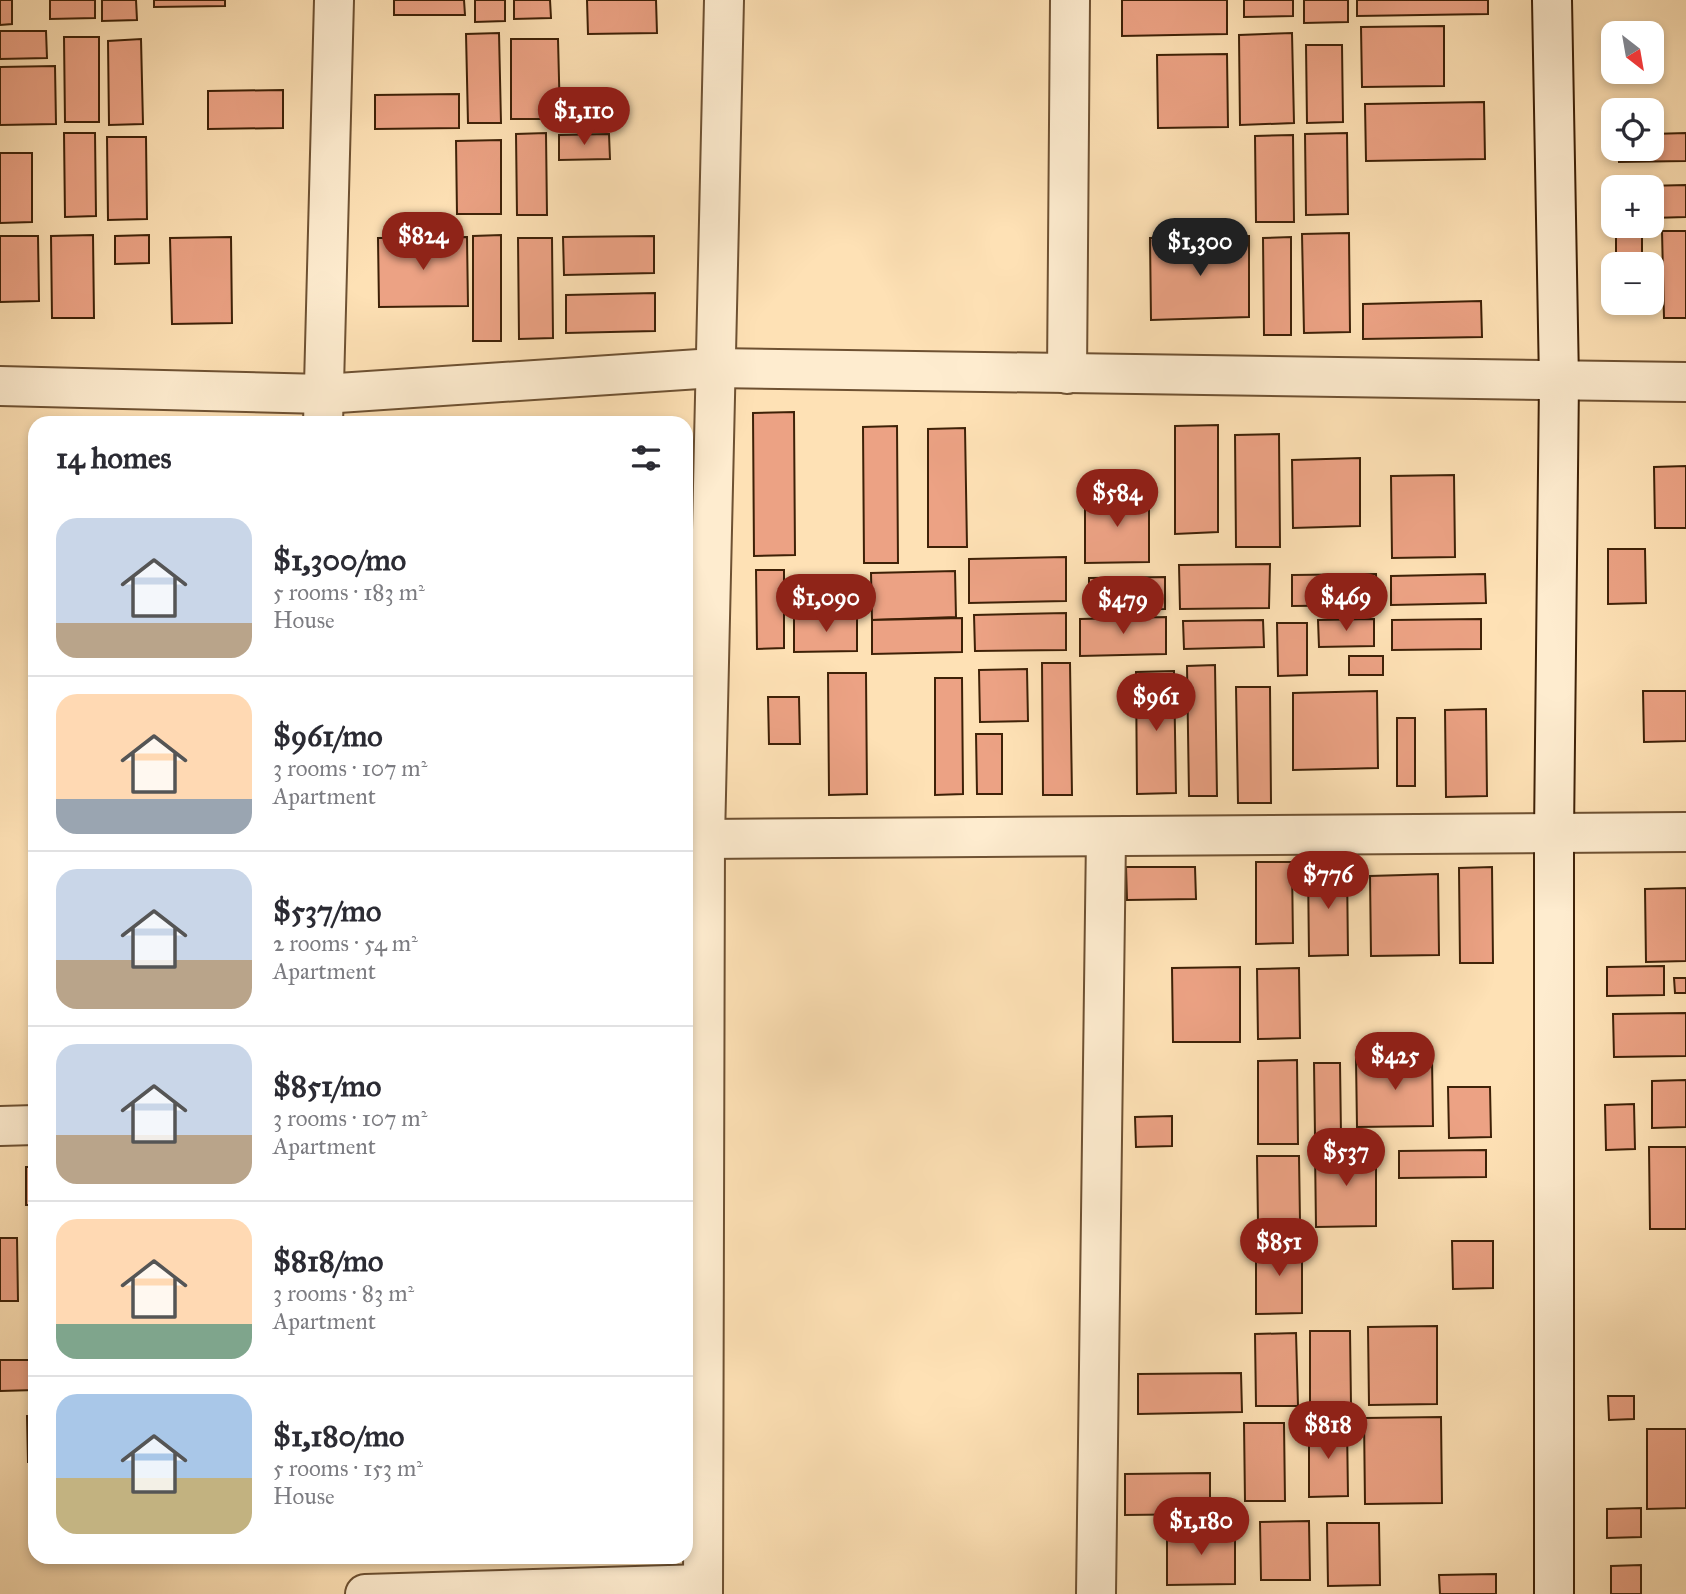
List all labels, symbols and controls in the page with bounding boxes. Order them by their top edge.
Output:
north arrow [1601,21,1664,84]
map controls [1601,21,1664,315]
pin: $1,110 [527,88,641,147]
text: $1,110 [554,96,614,124]
button: locate [1601,98,1664,161]
button: + [1601,175,1664,238]
pin: $824 [382,212,464,272]
pin: $1,300 [1143,218,1257,278]
text: $824 [398,221,448,249]
text: $1,300 [1168,227,1232,255]
button: − [1601,252,1664,315]
icon: filters [627,439,665,477]
text: 14 homes [56,440,171,476]
pin: $584 [1076,470,1158,529]
text: $584 [1092,478,1142,506]
text: $1,300/mo [273,542,406,578]
icon: home [112,546,196,630]
pin: $1,090 [769,574,883,634]
pin: $469 [1305,574,1387,633]
pin: $479 [1082,576,1164,636]
text: 5 rooms · 183 m² [273,578,425,606]
text: $469 [1321,582,1371,610]
text: $1,090 [792,583,860,611]
text: $479 [1098,585,1148,613]
text: House [273,606,335,634]
pin: $961 [1115,674,1197,733]
text: $961 [1133,682,1179,710]
text: $961/mo [273,718,383,754]
icon: home [112,722,196,806]
text: 3 rooms · 107 m² [273,754,427,782]
text: Apartment [273,782,376,810]
pin: $776 [1287,852,1369,911]
text: $776 [1303,860,1353,888]
text: $537/mo [273,893,381,929]
icon: home [112,897,196,981]
text: 2 rooms · 54 m² [273,929,418,957]
text: Apartment [273,957,376,985]
pin: $425 [1354,1032,1436,1092]
text: $425 [1371,1041,1419,1069]
text: $851/mo [273,1068,381,1104]
icon: home [112,1072,196,1156]
text: 3 rooms · 107 m² [273,1104,427,1132]
pin: $537 [1305,1128,1387,1188]
text: Apartment [273,1132,376,1160]
text: $537 [1323,1137,1369,1165]
pin: $851 [1238,1218,1320,1278]
text: $851 [1256,1227,1302,1255]
text: $818/mo [273,1243,383,1279]
icon: home [112,1247,196,1331]
text: 3 rooms · 83 m² [273,1279,414,1307]
text: Apartment [273,1307,376,1335]
pin: $818 [1287,1402,1369,1461]
text: $818 [1304,1410,1352,1438]
text: $1,180/mo [273,1418,404,1454]
icon: home [112,1422,196,1506]
text: 5 rooms · 153 m² [273,1454,423,1482]
text: House [273,1482,335,1510]
pin: $1,180 [1144,1498,1258,1557]
text: $1,180 [1169,1506,1233,1534]

